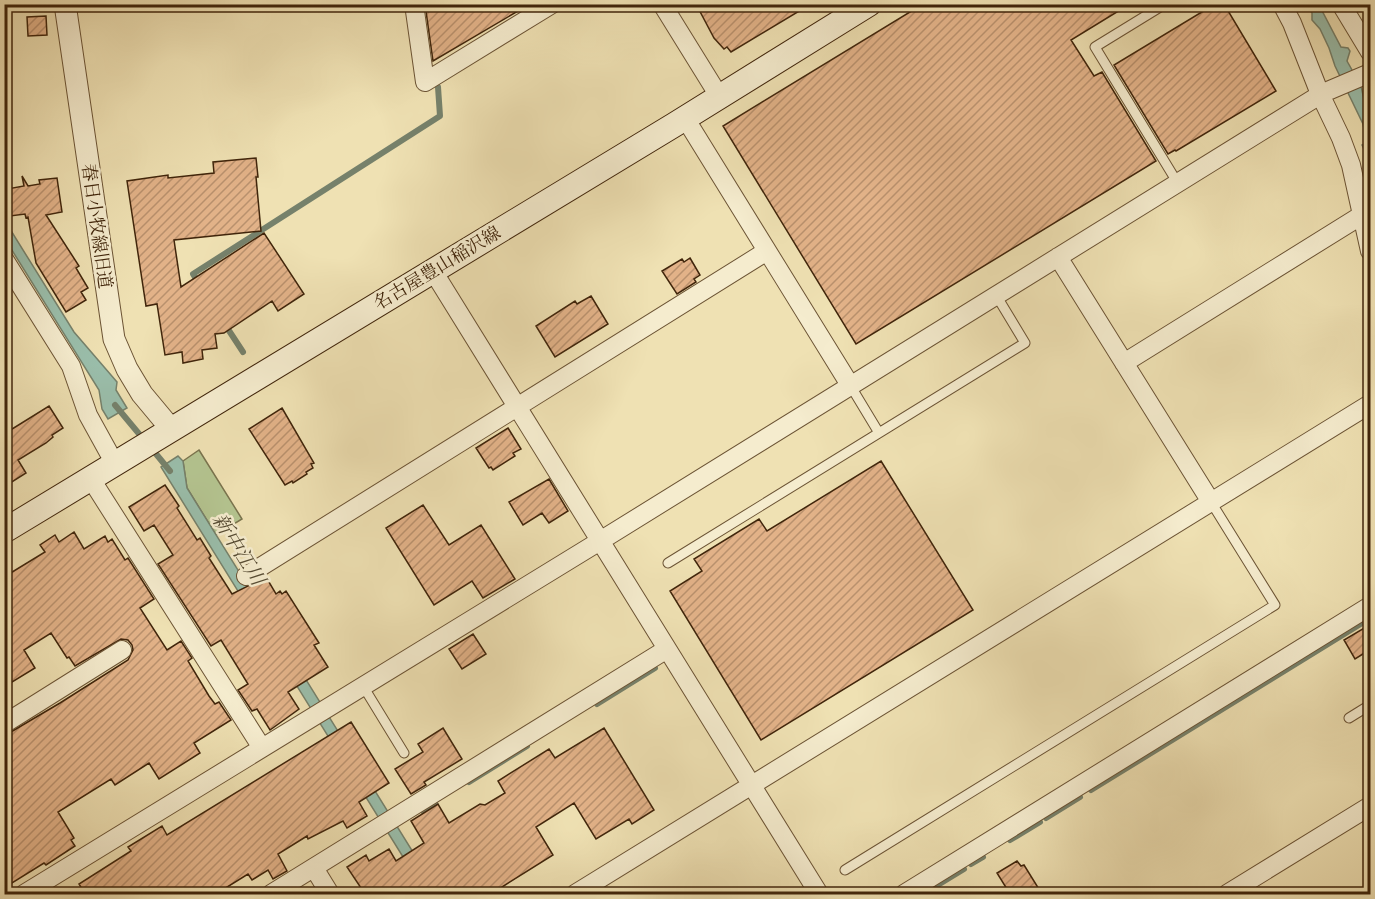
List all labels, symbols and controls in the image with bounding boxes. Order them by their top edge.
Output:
street label: 春日小牧線旧道 [76,162,117,290]
street label: 名古屋豊山稲沢線 [370,221,505,315]
water label: 新中江川 [206,509,271,592]

